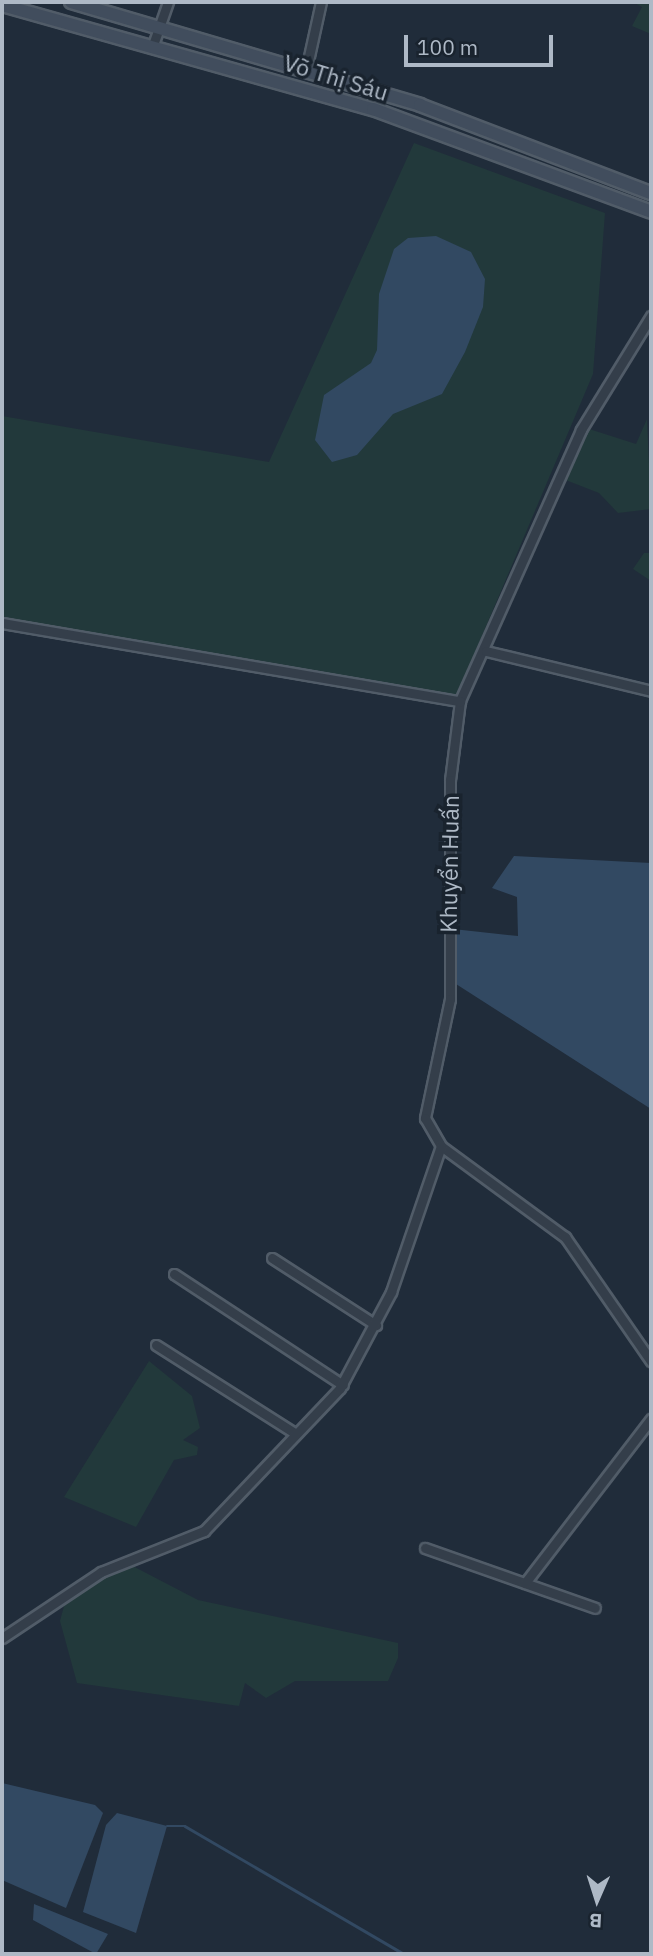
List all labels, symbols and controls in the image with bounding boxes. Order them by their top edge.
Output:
scale bar [408,21,557,65]
text: 100 m [417,33,478,61]
street label: Võ Thị Sáu [280,48,392,106]
street label: Khuyển Huấn [434,795,464,933]
north arrow [562,1865,632,1935]
text: B [589,1909,603,1933]

